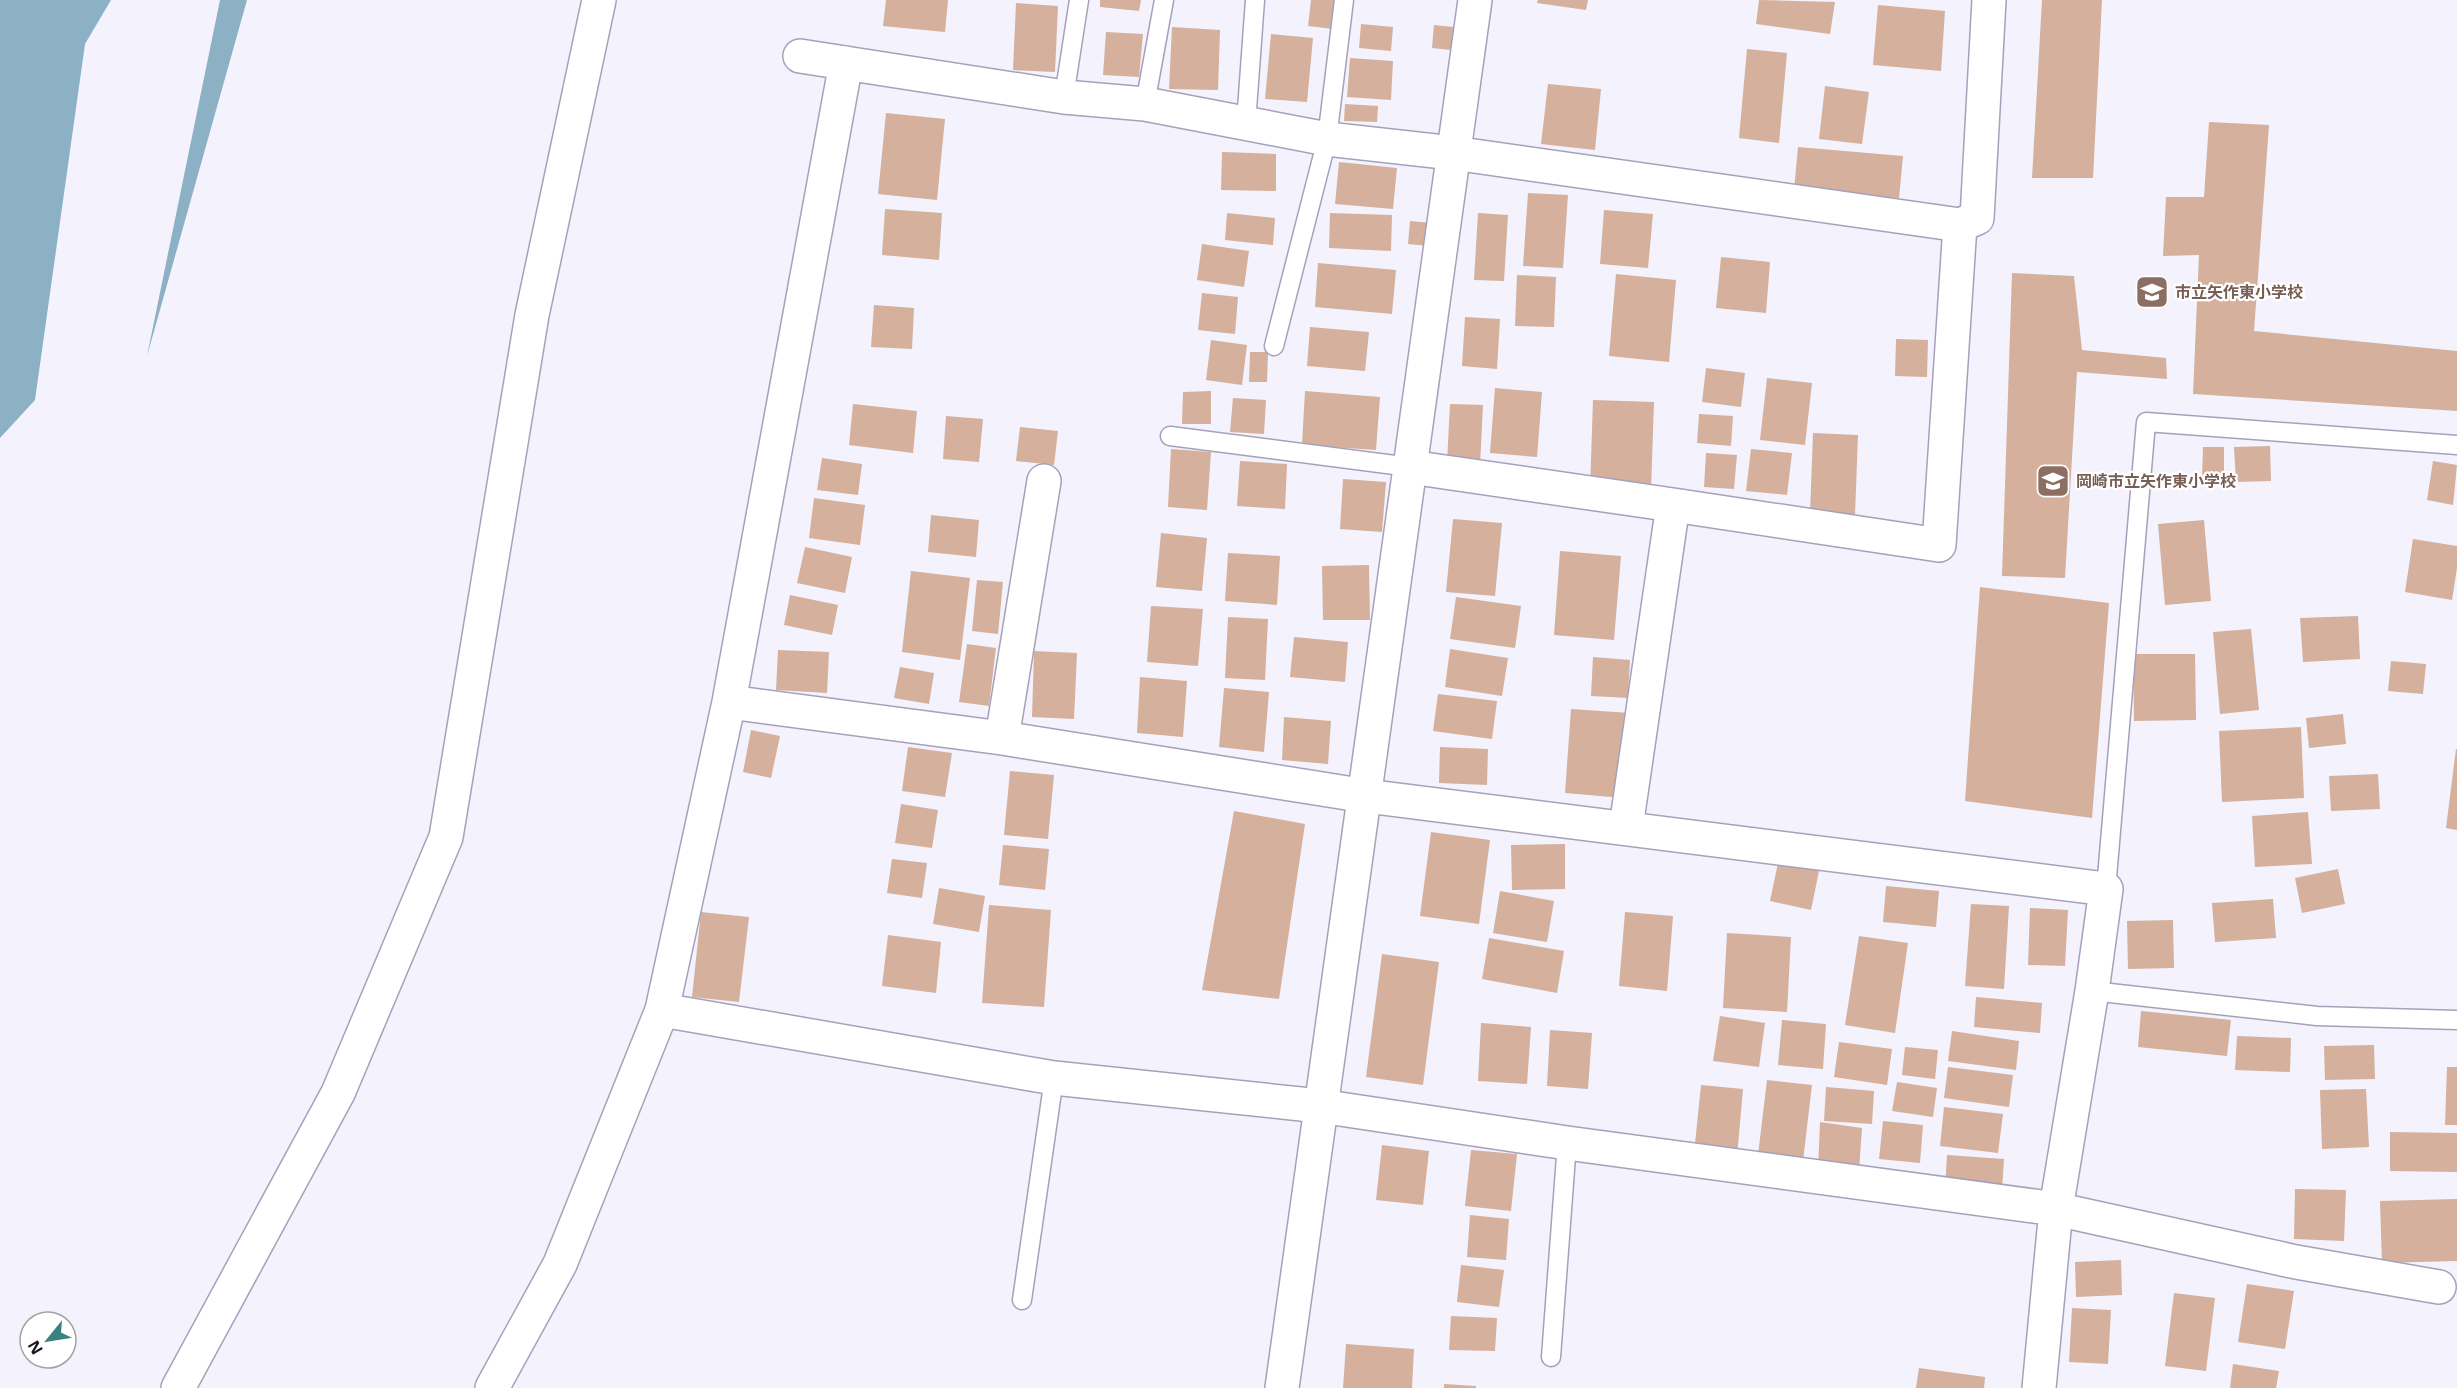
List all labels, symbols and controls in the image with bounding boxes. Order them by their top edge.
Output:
school or university icon: 市立矢作東小学校 [2134,274,2170,310]
place label: 市立矢作東小学校 [2175,281,2303,303]
school or university icon: 岡崎市立矢作東小学校 [2035,463,2071,499]
place label: 岡崎市立矢作東小学校 [2076,470,2236,492]
north arrow [18,1310,78,1370]
text: N [22,1336,48,1359]

